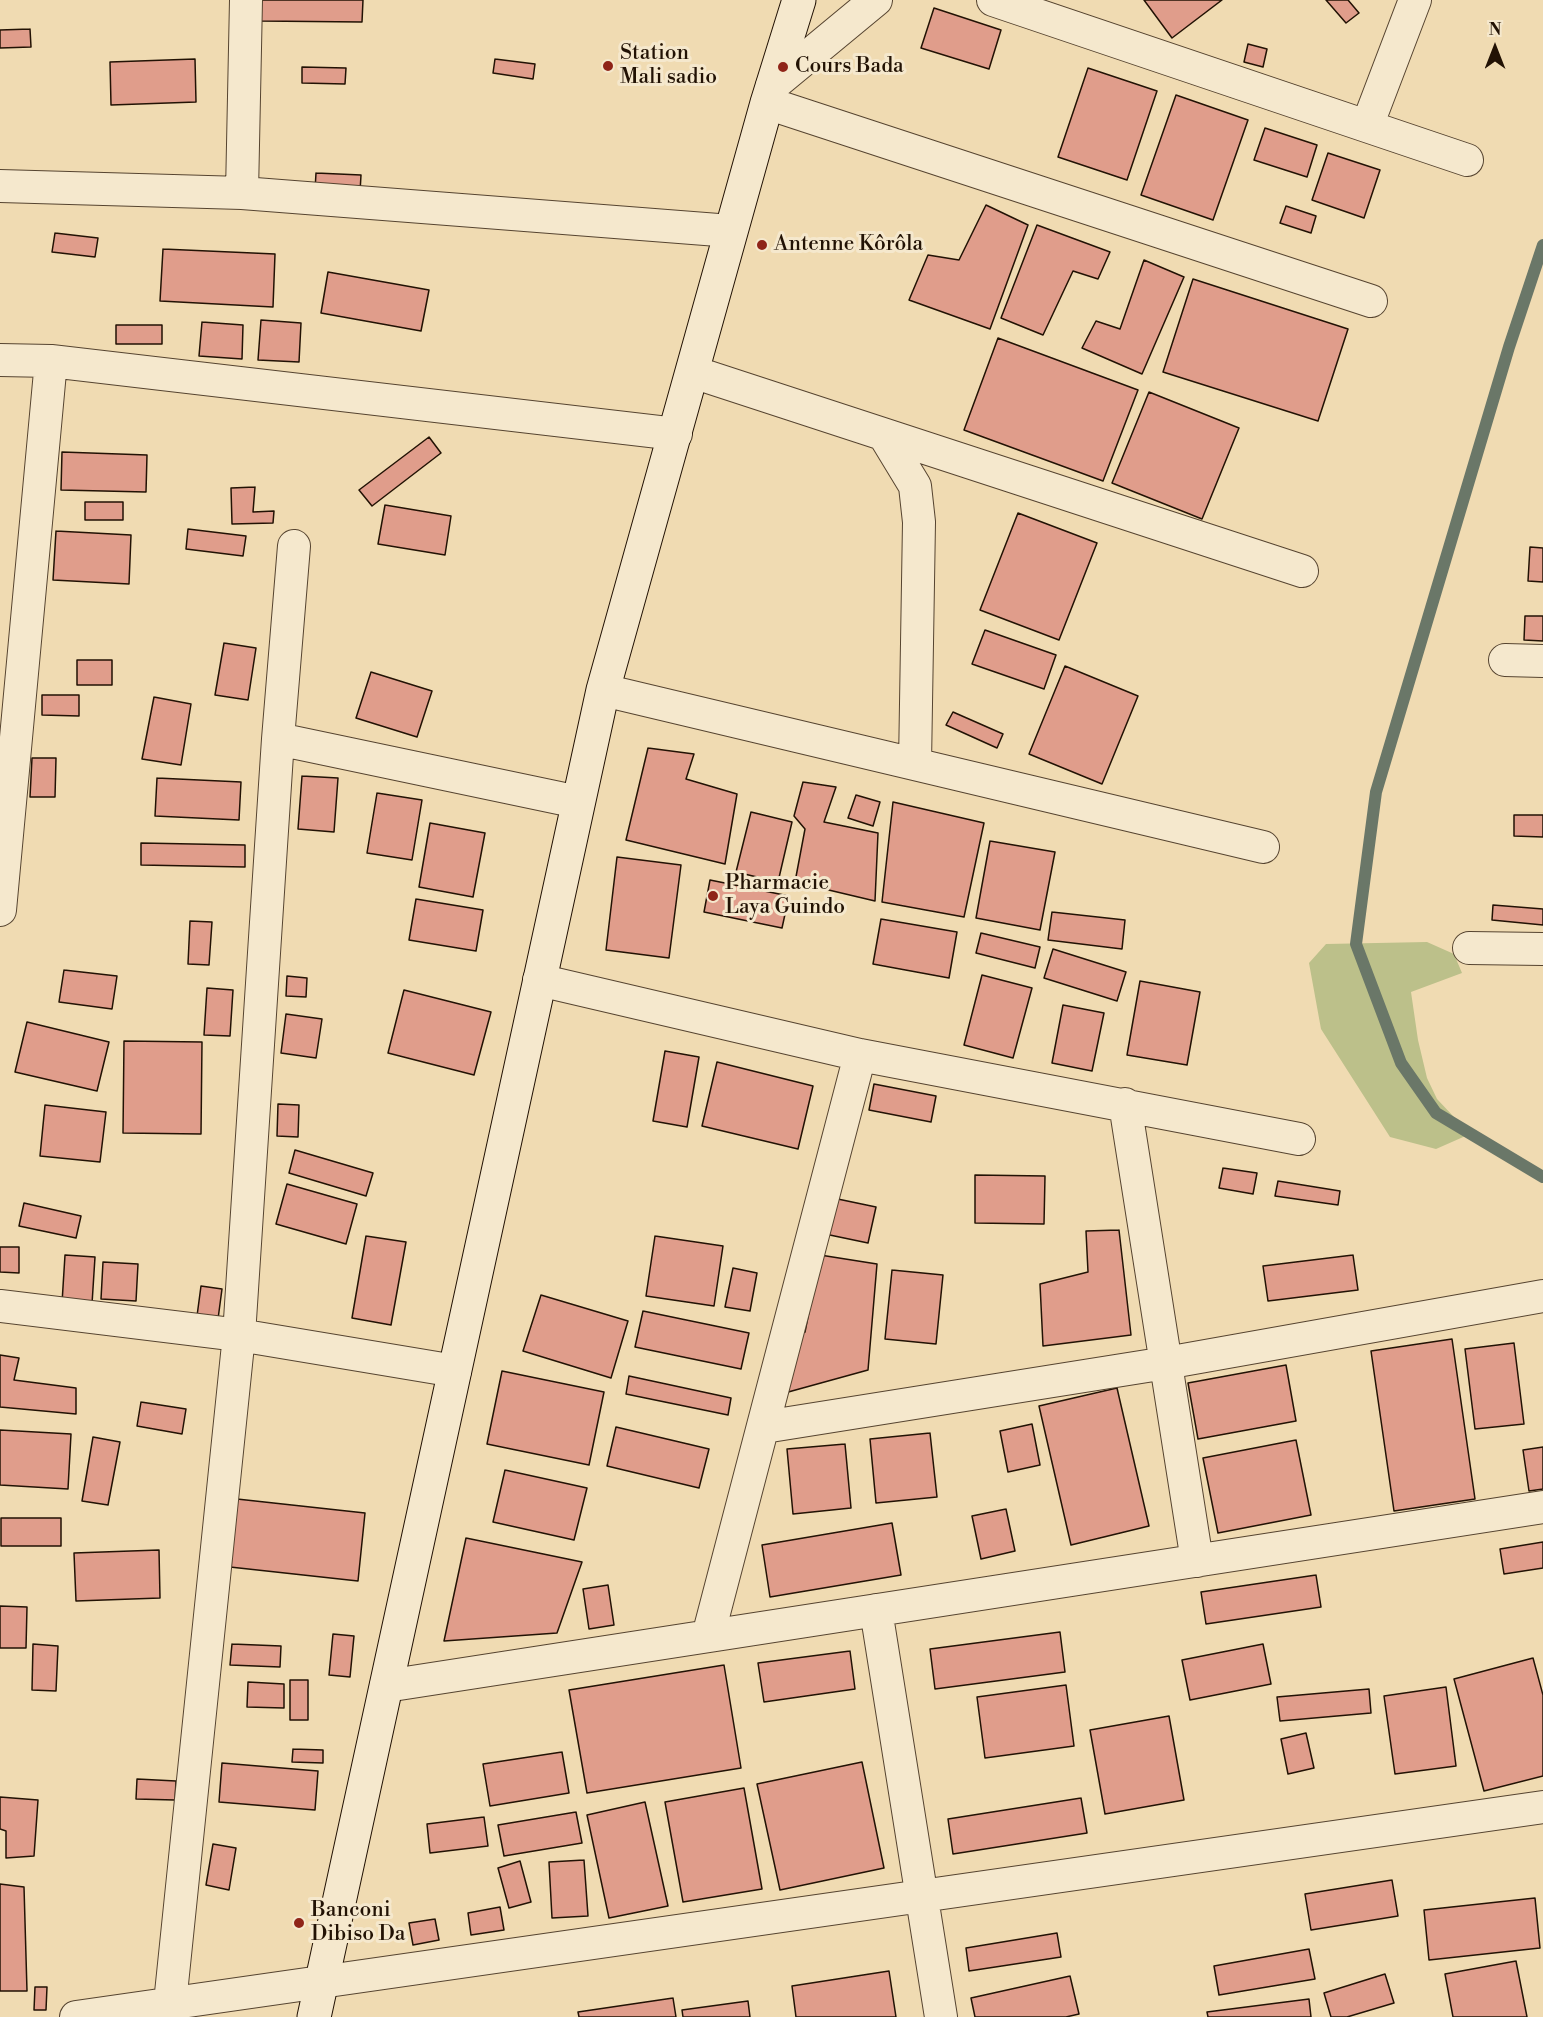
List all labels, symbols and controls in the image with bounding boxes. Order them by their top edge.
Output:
north arrow [1465,18,1525,78]
text: N [1489,20,1501,40]
place label: Station Mali sadio [620,41,717,91]
place label: Cours Bada [795,54,904,80]
marker: Station Mali sadio [601,59,615,73]
marker: Cours Bada [776,60,790,74]
place label: Antenne Kôrôla [774,232,923,258]
marker: Antenne Kôrôla [755,238,769,252]
place label: Pharmacie Laya Guindo [725,871,845,921]
marker: Pharmacie Laya Guindo [706,889,720,903]
place label: Banconi Dibiso Da [311,1898,405,1948]
marker: Banconi Dibiso Da [292,1916,306,1930]

